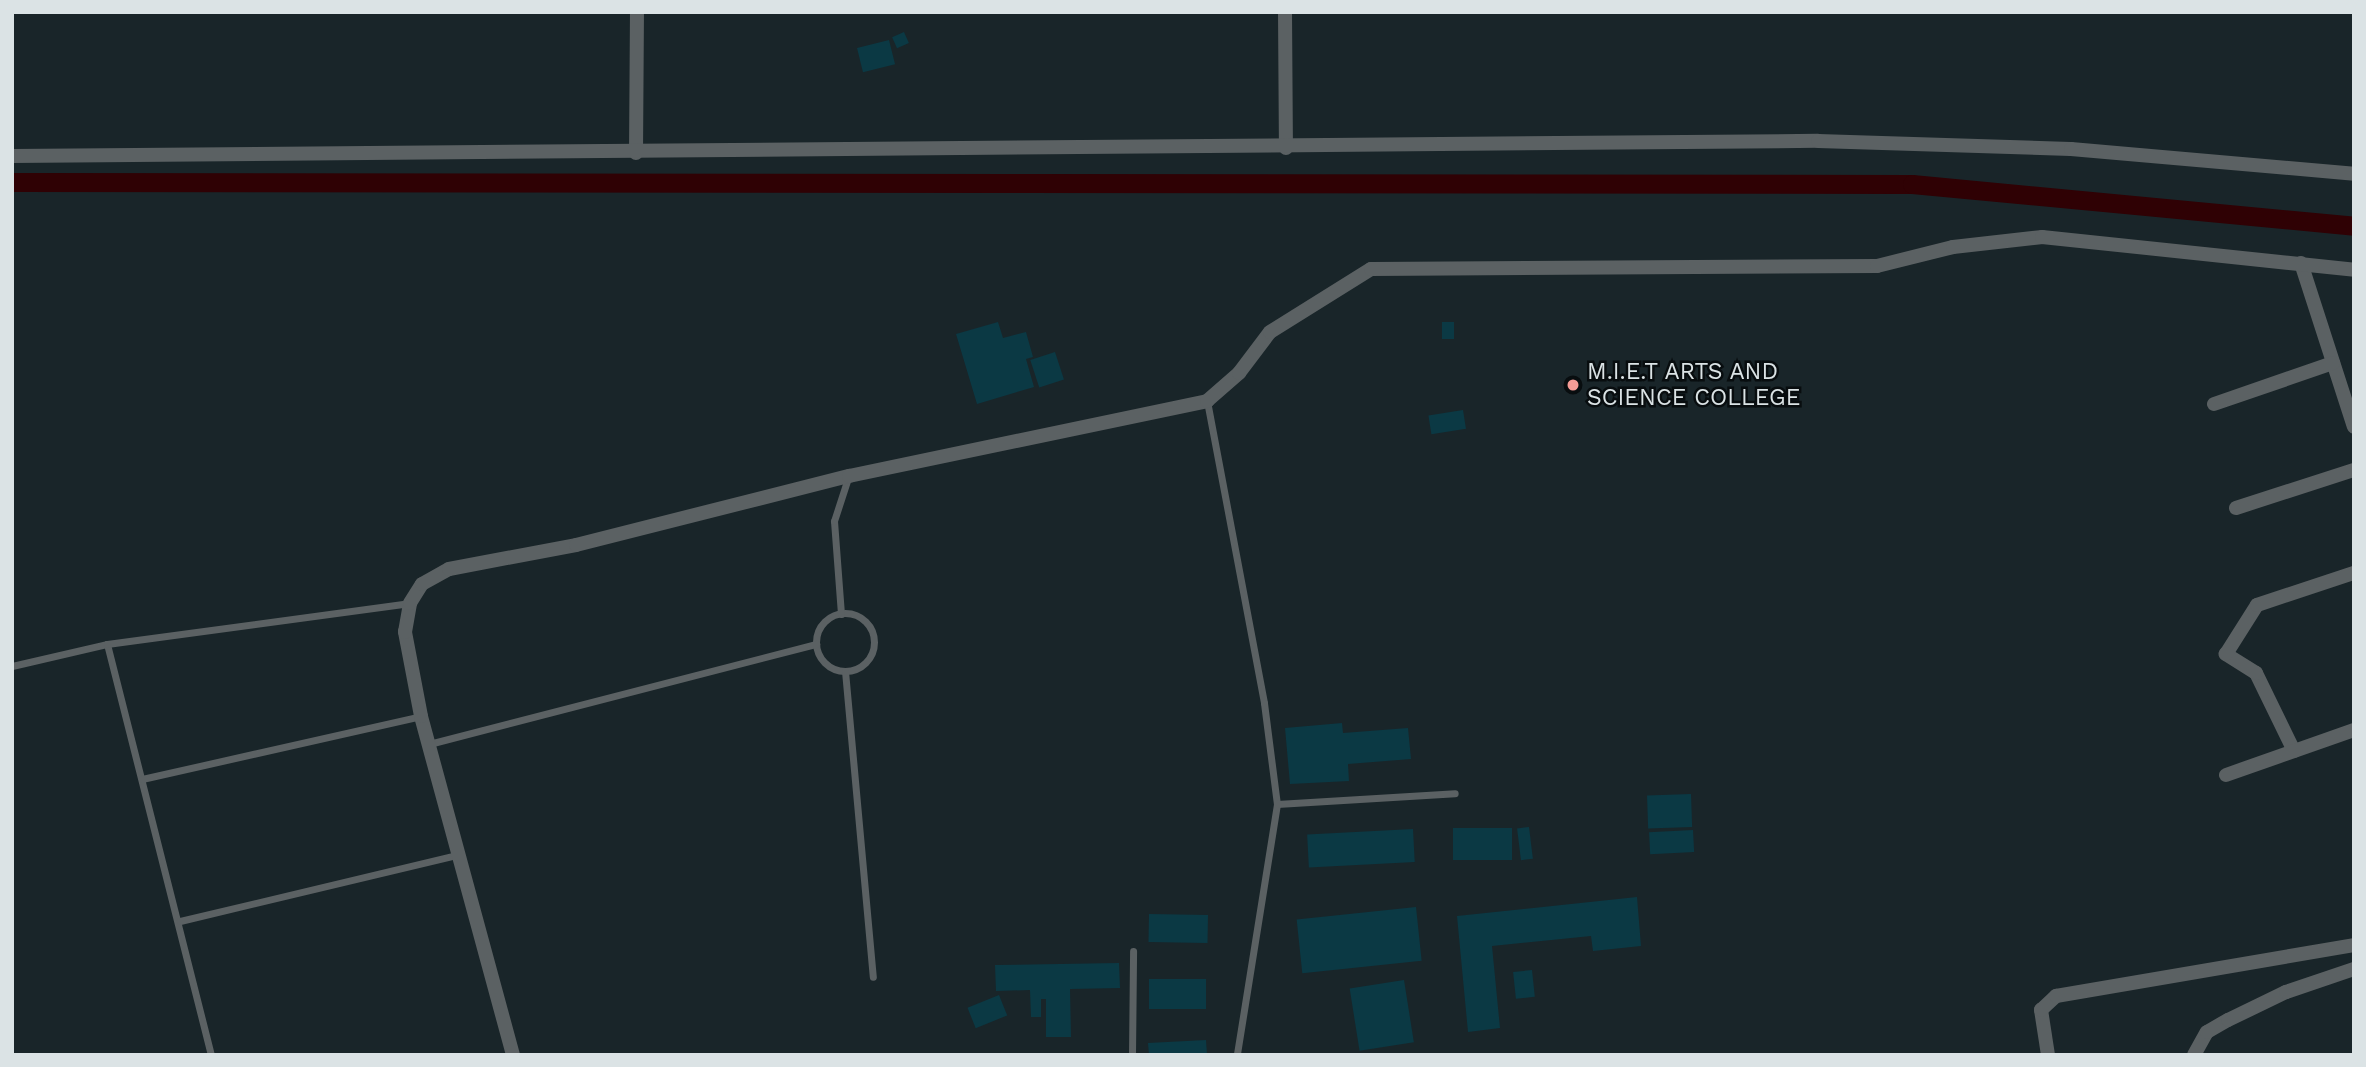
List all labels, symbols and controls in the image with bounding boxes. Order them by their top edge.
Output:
place label: M.I.E.T ARTS AND SCIENCE COLLEGE [1587,358,1800,412]
marker: M.I.E.T ARTS AND SCIENCE COLLEGE [1565,377,1581,393]

